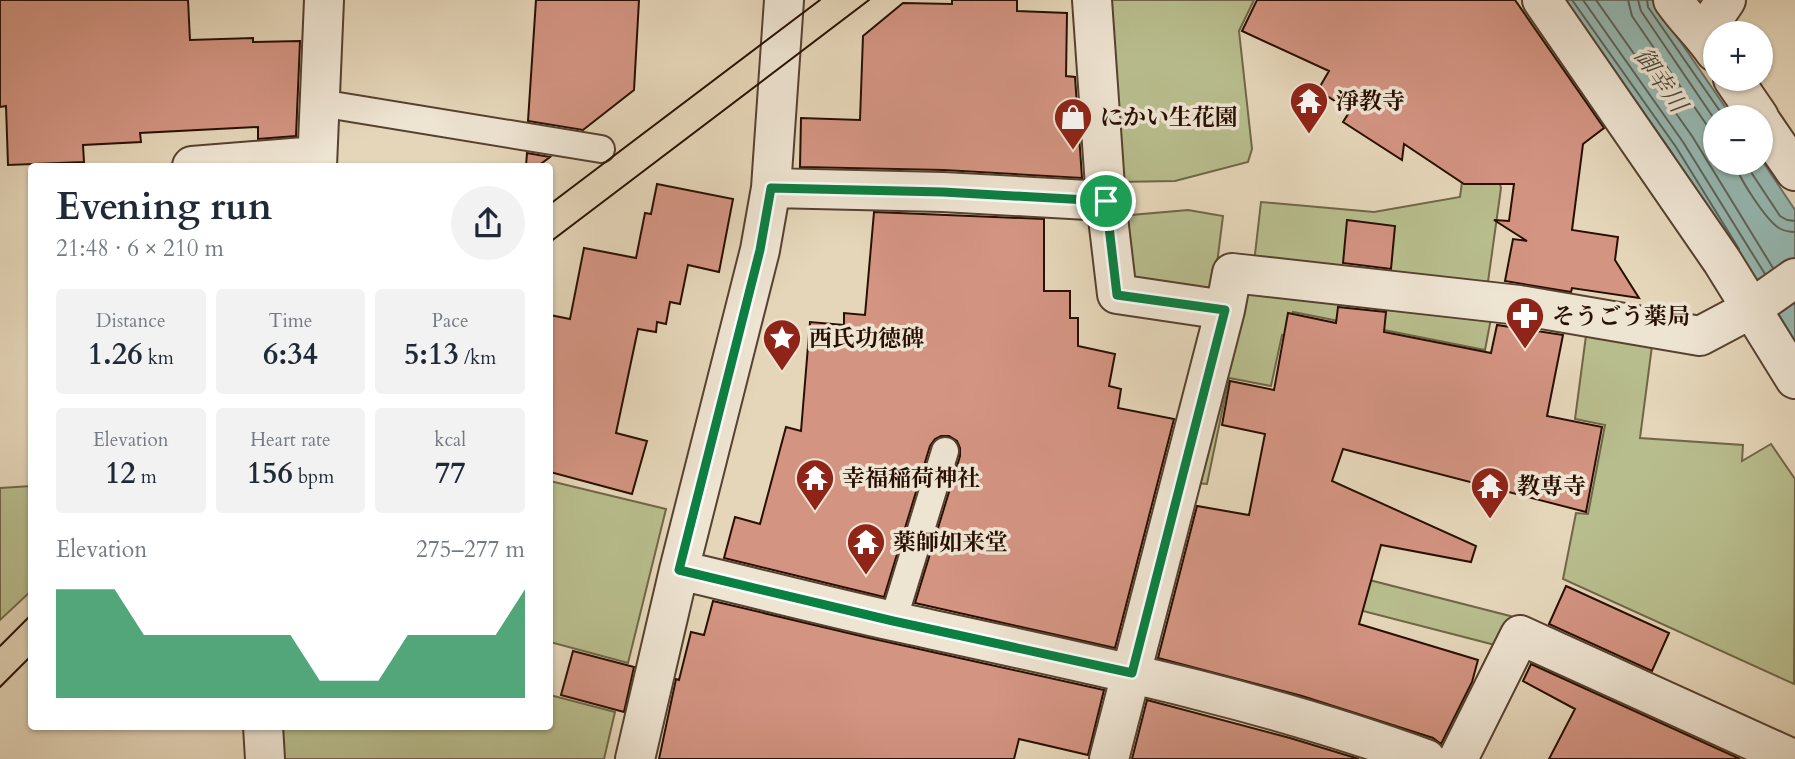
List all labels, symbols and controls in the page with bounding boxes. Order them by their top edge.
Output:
map controls [1703,21,1773,175]
button: + [1703,21,1773,91]
water label: 御幸川 [1626,41,1696,121]
temple icon: 淨教寺 [1288,80,1330,135]
place label: 淨教寺 [1336,86,1405,117]
shop icon: にかい生花園 [1052,96,1094,151]
place label: にかい生花園 [1100,102,1238,133]
button: − [1703,105,1773,175]
pin [1076,171,1136,231]
text: Evening run [56,181,272,233]
icon: arrive [1087,182,1125,220]
button: share [451,186,525,260]
text: 21:48 · 6 × 210 m [56,233,224,264]
pharmacy icon: そうごう薬局 [1504,295,1546,350]
place label: そうごう薬局 [1552,301,1690,332]
text: Distance [96,308,166,334]
text: Time [269,308,312,334]
text: Pace [432,308,469,334]
place icon: 西氏功徳碑 [761,317,803,372]
place label: 西氏功徳碑 [809,323,924,354]
text: 1.26 [88,334,143,375]
text: 6:34 [263,334,318,375]
text: 5:13 [404,334,459,375]
text: km [143,345,174,371]
text: /km [459,345,496,371]
text: Elevation [93,427,169,453]
text: Heart rate [250,427,331,453]
text: kcal [434,427,466,453]
text: 12 [105,453,136,494]
text: 156 [247,453,293,494]
text: 77 [435,453,466,494]
temple icon: 幸福稲荷神社 [794,457,836,512]
place label: 幸福稲荷神社 [842,463,980,494]
text: m [136,464,157,490]
text: bpm [293,464,334,490]
temple icon: 教専寺 [1469,465,1511,520]
place label: 教専寺 [1517,471,1586,502]
temple icon: 薬師如来堂 [845,521,887,576]
place label: 薬師如来堂 [893,527,1008,558]
text: Elevation [56,534,147,565]
text: 275–277 m [416,534,525,565]

